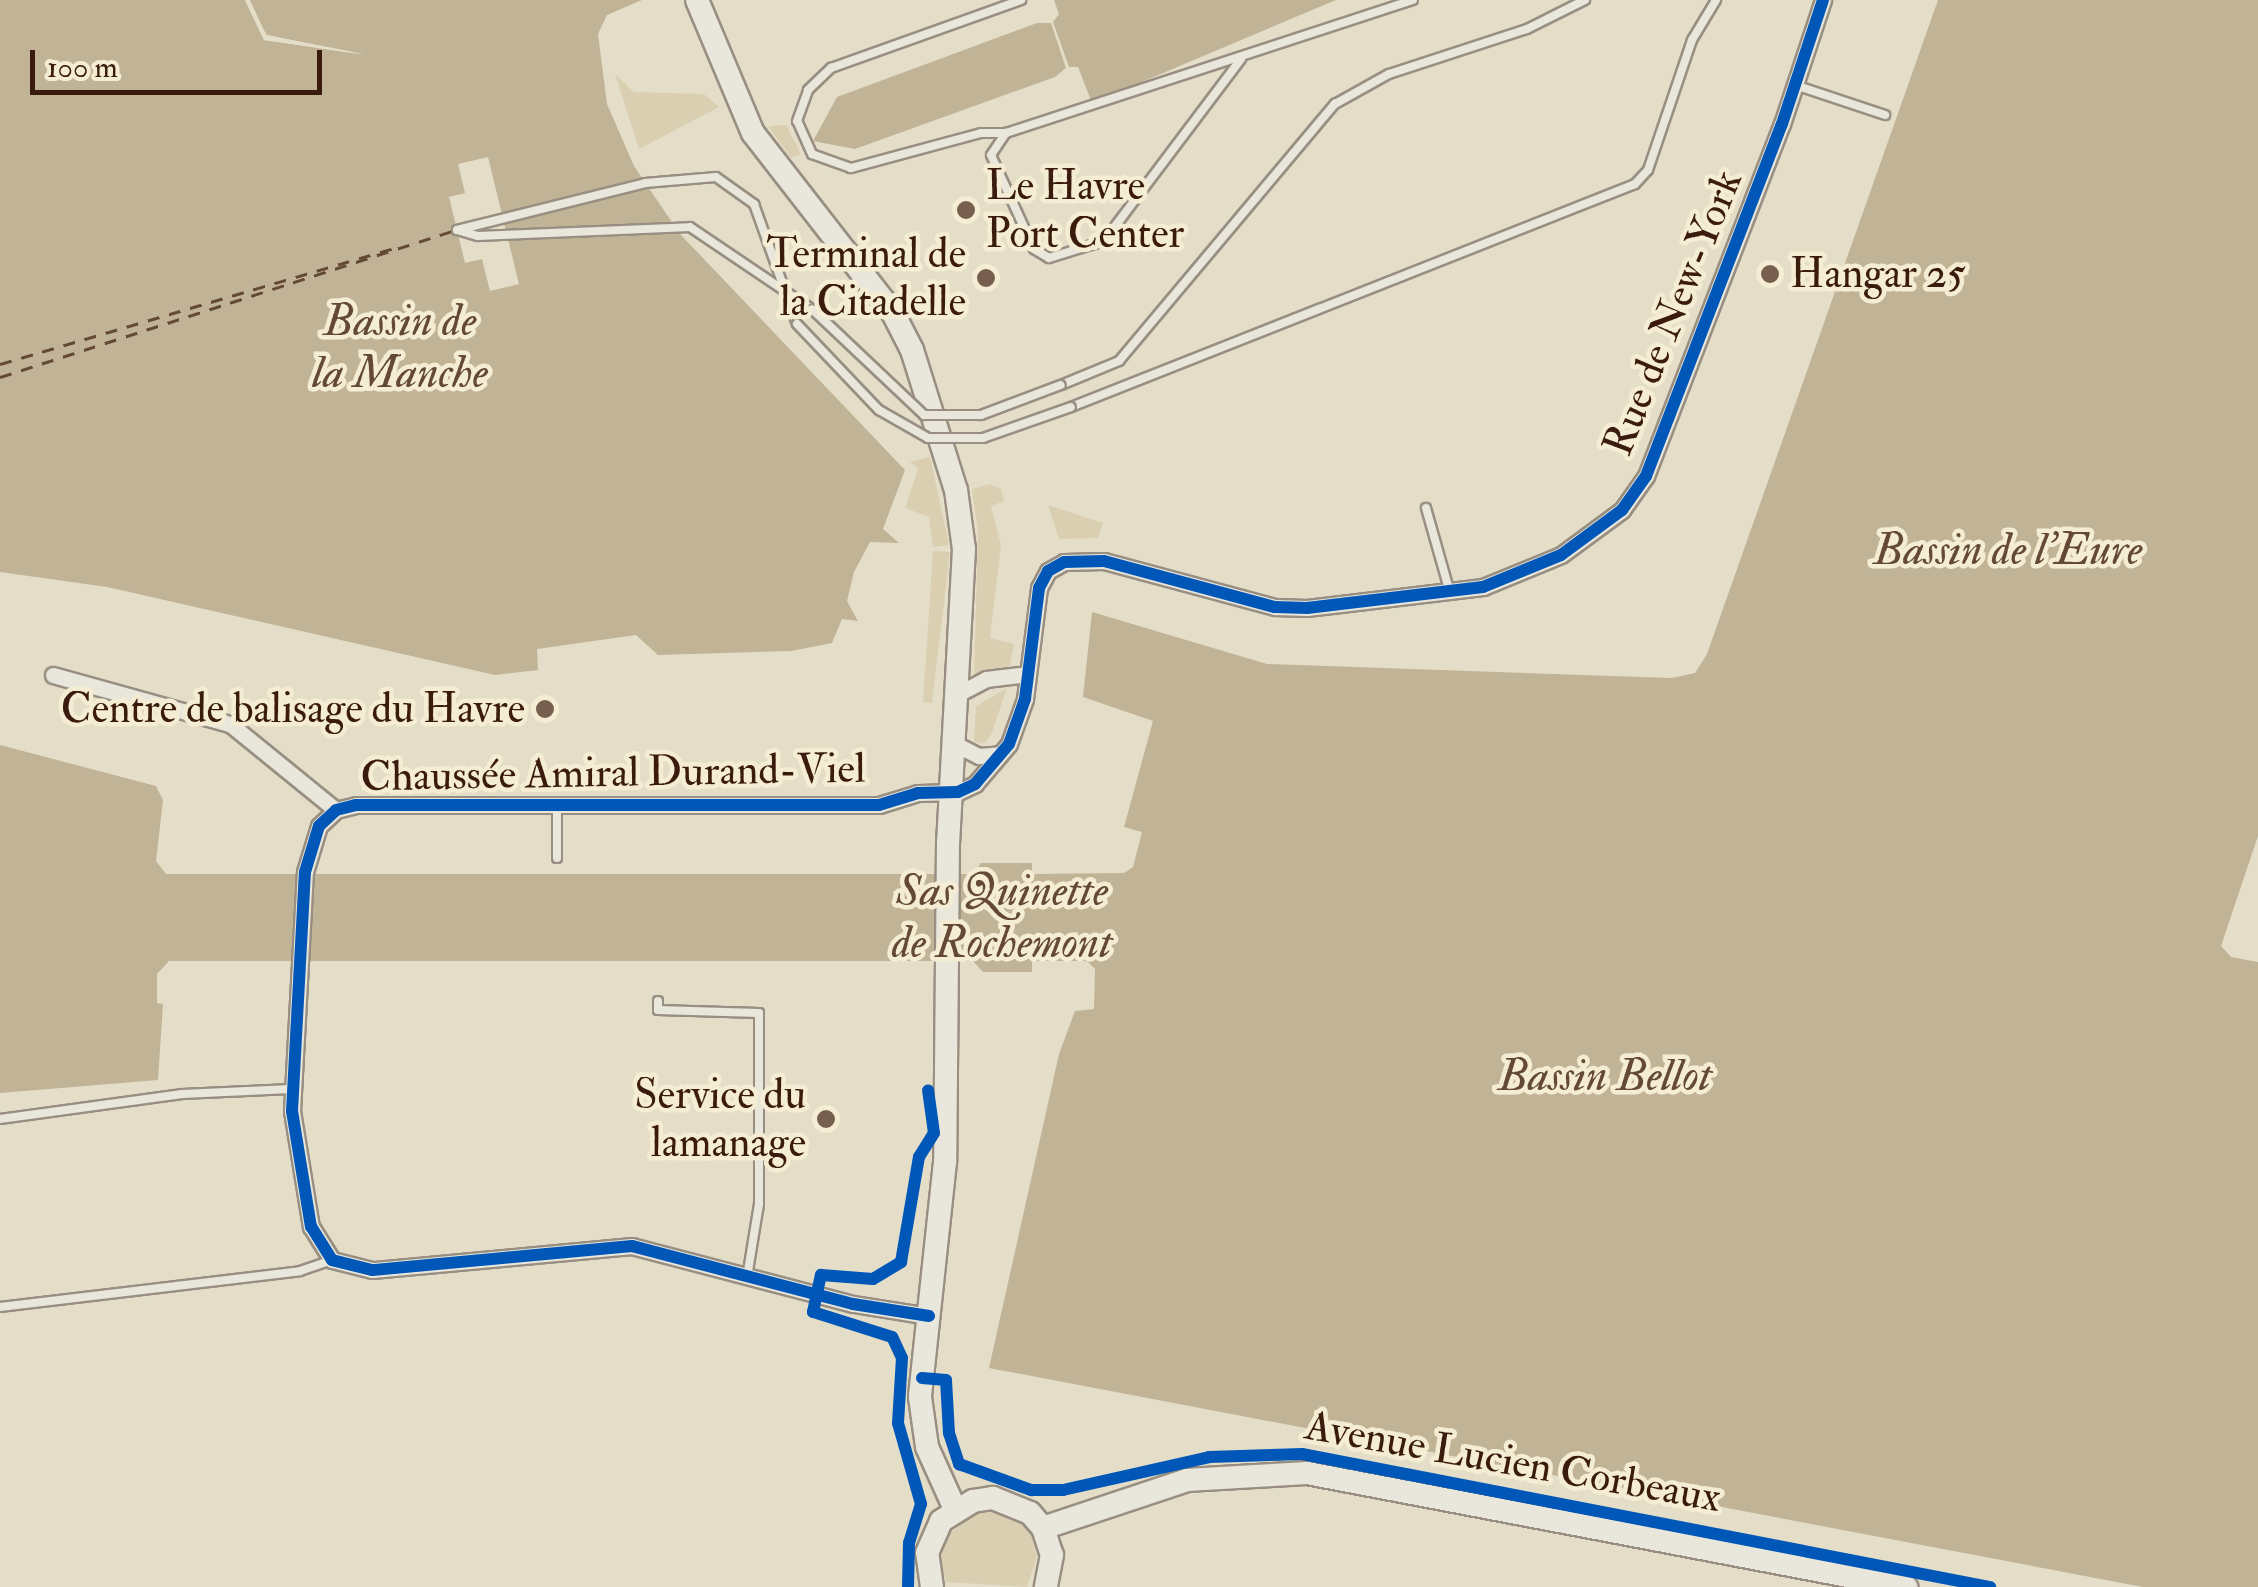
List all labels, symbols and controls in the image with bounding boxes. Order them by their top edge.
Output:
scale bar [35,30,328,92]
text: 100 m [47,49,118,86]
place label: Le Havre Port Center [986,161,1184,260]
street label: Rue de New-York [1593,163,1753,463]
marker: Le Havre Port Center [955,199,977,221]
place label: Terminal de la Citadelle [766,229,966,328]
place label: Hangar 25 [1790,249,1965,299]
marker: Hangar 25 [1759,263,1781,285]
marker: Terminal de la Citadelle [975,267,997,289]
water label: Bassin de la Manche [312,295,488,401]
water label: Bassin de l'Eure [1874,524,2142,578]
place label: Centre de balisage du Havre [61,684,525,734]
marker: Centre de balisage du Havre [534,698,556,720]
street label: Chaussée Amiral Durand-Viel [360,743,866,803]
water label: Sas Quinette de Rochemont [892,865,1112,971]
water label: Bassin Bellot [1498,1050,1712,1104]
place label: Service du lamanage [634,1070,806,1168]
marker: Service du lamanage [815,1108,837,1130]
street label: Avenue Lucien Corbeaux [1301,1401,1725,1523]

